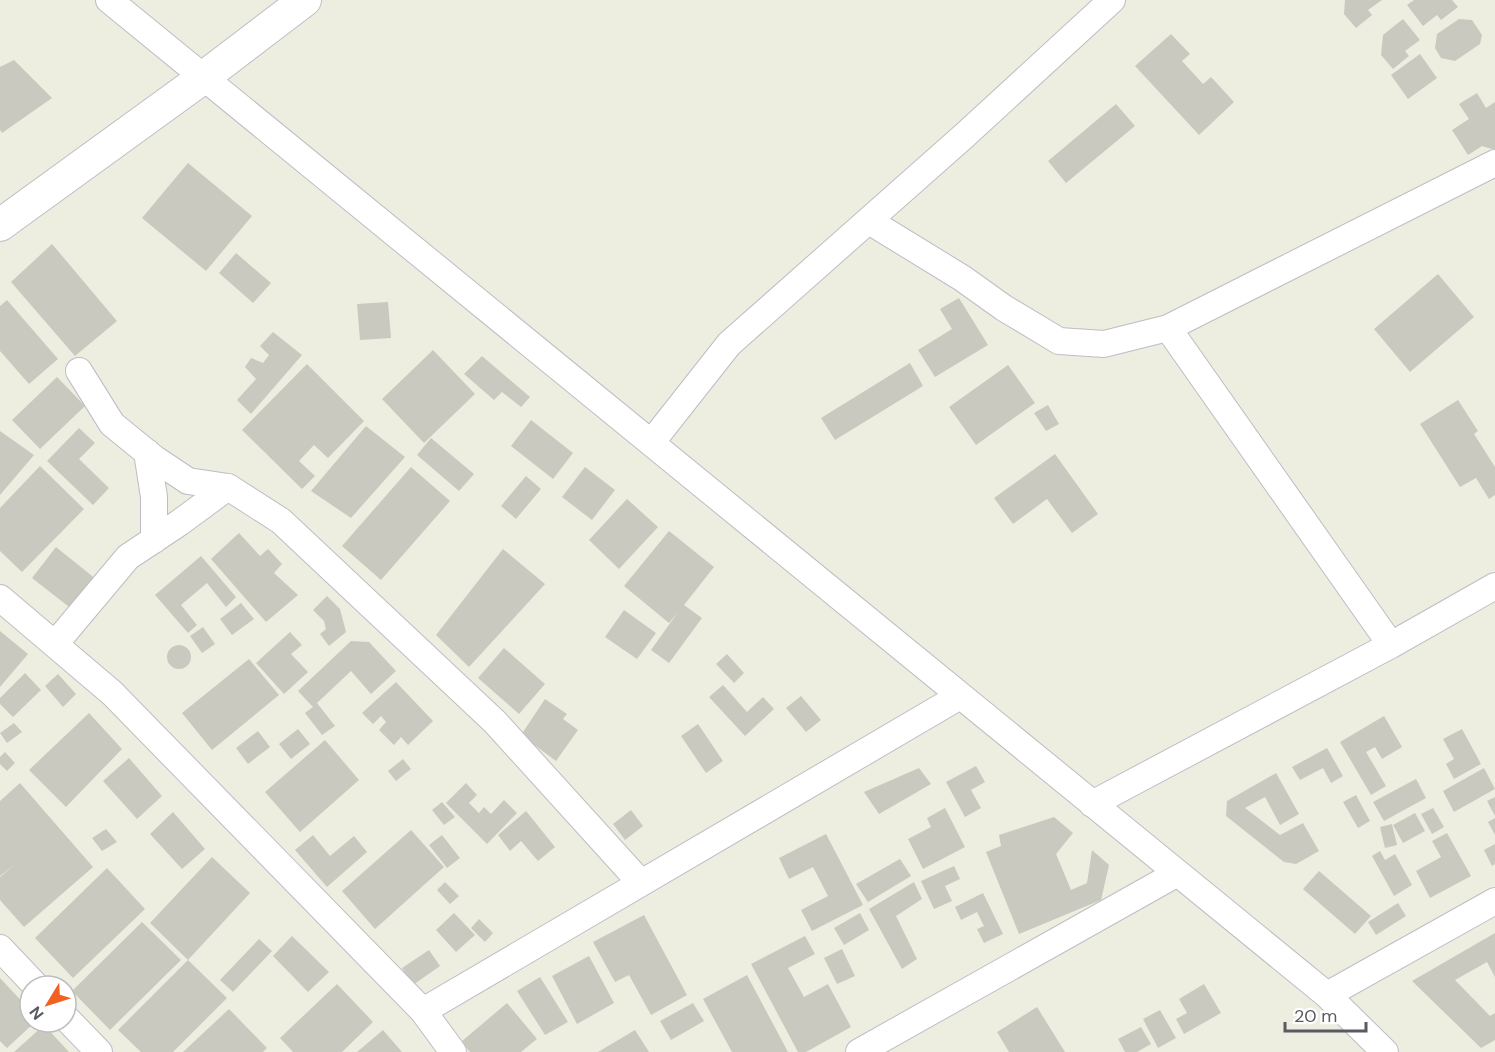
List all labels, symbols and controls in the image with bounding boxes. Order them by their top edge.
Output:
north arrow [18,974,78,1034]
scale bar [1285,995,1366,1033]
text: N [25,1002,48,1024]
text: 20 m [1294,1004,1337,1028]

